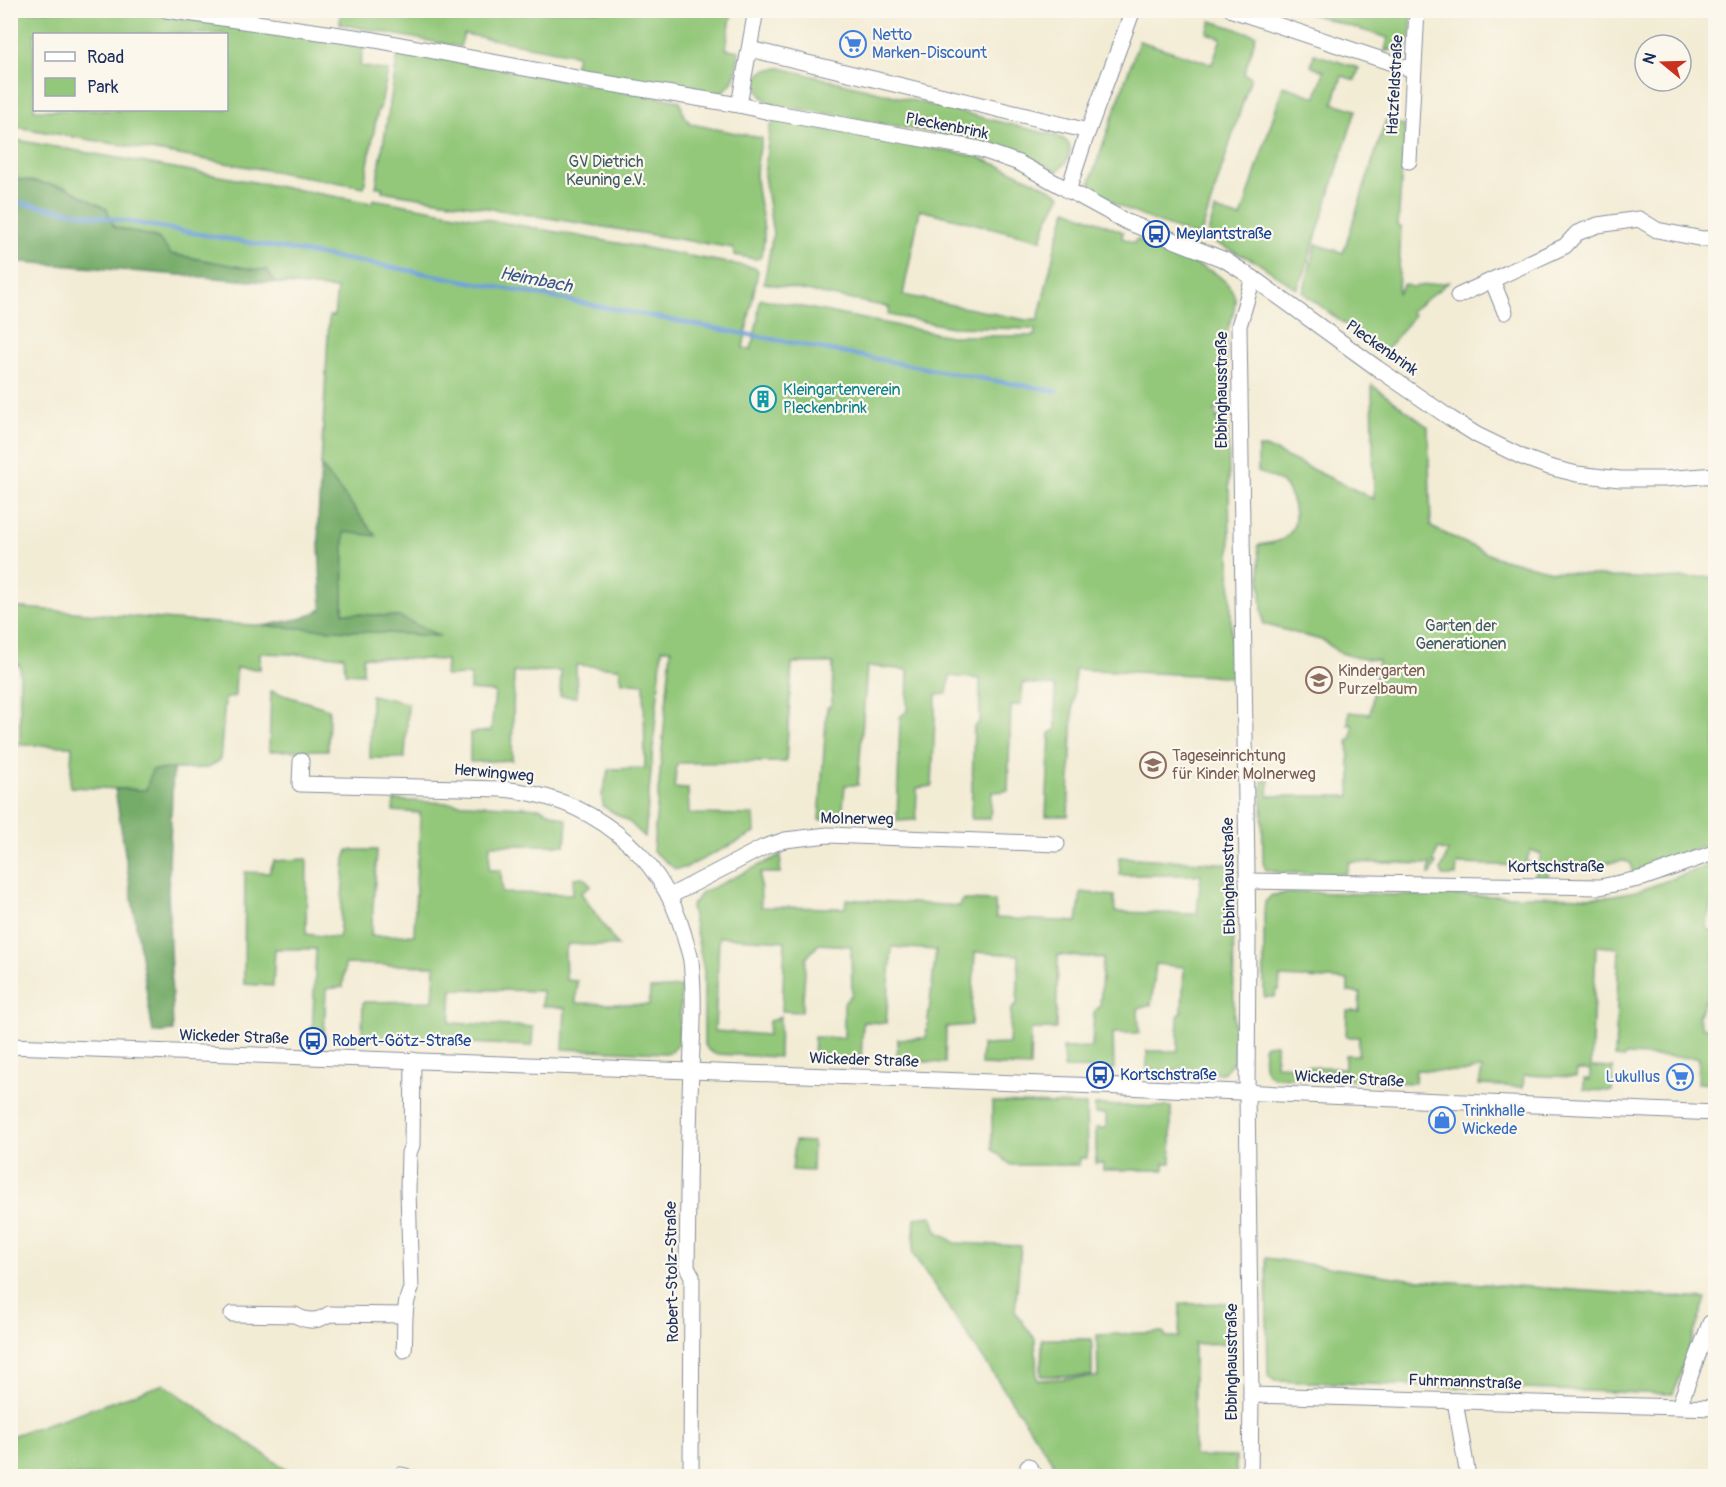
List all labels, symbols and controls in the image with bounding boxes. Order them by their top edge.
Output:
place label: Netto Marken-Discount [872,25,987,63]
supermarket icon: Netto Marken-Discount [838,29,868,59]
legend [33,33,228,111]
north arrow [1633,33,1693,93]
street label: Hatzfeldstraße [1382,34,1408,136]
text: Road [87,46,124,69]
text: N [1639,50,1661,67]
text: Park [87,76,119,99]
street label: Pleckenbrink [904,108,990,144]
park label: GV Dietrich Keuning e.V. [566,152,646,190]
bus stop icon: Meylantstraße [1141,219,1171,249]
place label: Meylantstraße [1176,224,1272,244]
water label: Heimbach [498,262,576,299]
street label: Pleckenbrink [1342,316,1422,380]
street label: Ebbinghausstraße [1212,331,1232,449]
place label: Kleingartenverein Pleckenbrink [783,380,900,418]
building icon: Kleingartenverein Pleckenbrink [748,384,778,414]
park label: Garten der Generationen [1415,616,1507,654]
place label: Kindergarten Purzelbaum [1338,661,1425,699]
school or university icon: Kindergarten Purzelbaum [1304,665,1334,695]
place label: Tageseinrichtung für Kinder Molnerweg [1172,746,1316,784]
school or university icon: Tageseinrichtung für Kinder Molnerweg [1138,750,1168,780]
street label: Herwingweg [453,760,535,786]
street label: Molnerweg [820,808,894,830]
street label: Ebbinghausstraße [1218,817,1240,935]
street label: Kortschstraße [1508,857,1604,877]
street label: Wickeder Straße [179,1025,289,1049]
bus stop icon: Robert-Götz-Straße [298,1026,328,1056]
place label: Robert-Götz-Straße [332,1031,471,1051]
street label: Wickeder Straße [809,1048,919,1072]
bus stop icon: Kortschstraße [1085,1060,1115,1090]
supermarket icon: Lukullus [1665,1062,1695,1092]
place label: Kortschstraße [1120,1065,1217,1085]
street label: Wickeder Straße [1294,1066,1404,1092]
place label: Lukullus [1605,1067,1660,1087]
place label: Trinkhalle Wickede [1462,1101,1525,1139]
shop icon: Trinkhalle Wickede [1427,1105,1457,1135]
street label: Robert-Stolz-Straße [661,1201,683,1343]
street label: Ebbinghausstraße [1222,1303,1242,1421]
street label: Fuhrmannstraße [1408,1370,1522,1394]

